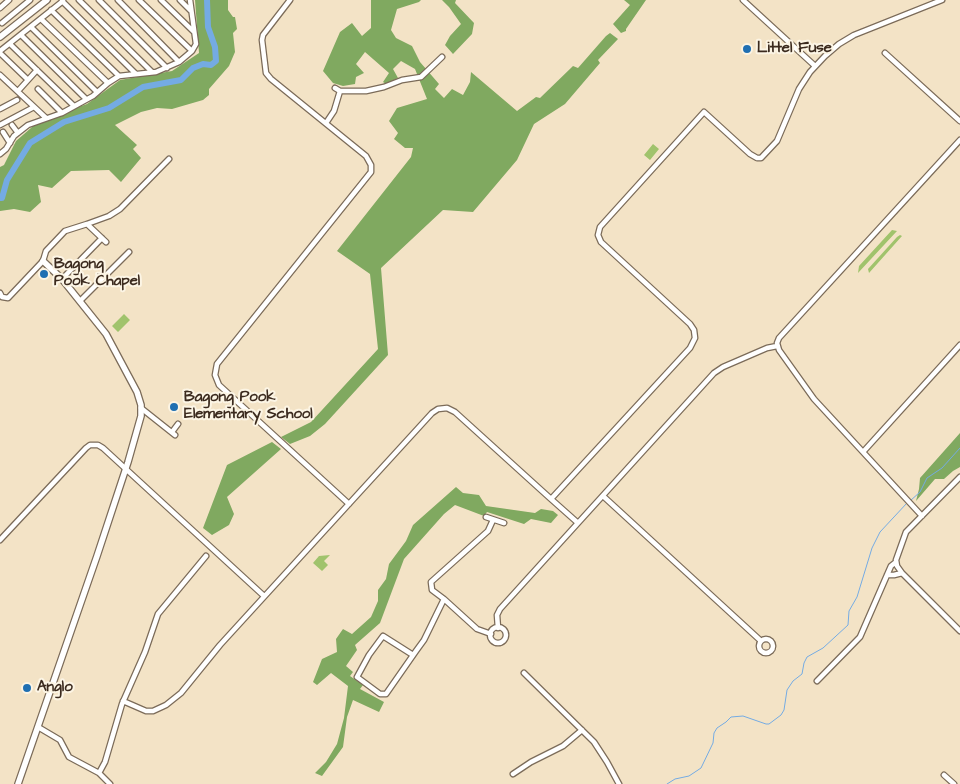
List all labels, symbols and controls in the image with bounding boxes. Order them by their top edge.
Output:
place label: Littel Fuse [757,40,832,58]
marker: Littel Fuse [741,43,753,55]
place label: Bagong Pook Chapel [54,256,140,291]
marker: Bagong Pook Chapel [38,268,50,280]
place label: Bagong Pook Elementary School [184,389,313,424]
marker: Bagong Pook Elementary School [168,401,180,413]
place label: Anglo [37,679,73,697]
marker: Anglo [21,682,33,694]

